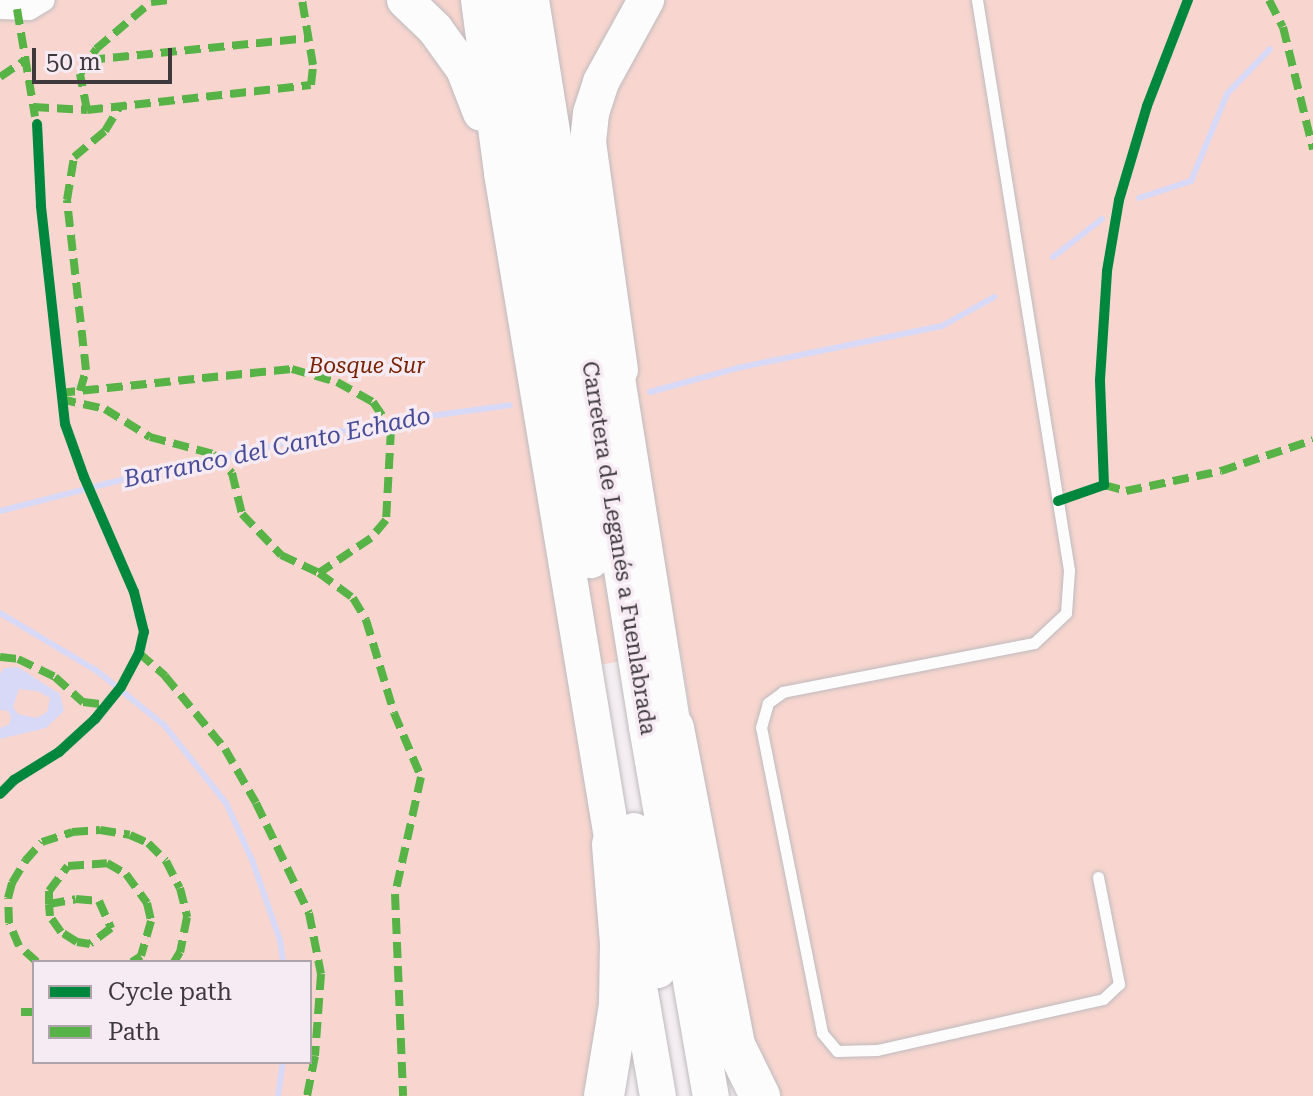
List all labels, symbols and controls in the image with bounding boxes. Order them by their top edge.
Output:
scale bar [36,32,176,82]
text: 50 m [46,48,101,76]
park label: Bosque Sur [308,353,426,379]
street label: Carretera de Leganés a Fuenlabrada [576,359,662,737]
water label: Barranco del Canto Echado [121,401,433,495]
legend [32,960,312,1064]
text: Cycle path [108,978,232,1006]
text: Path [108,1018,160,1046]

